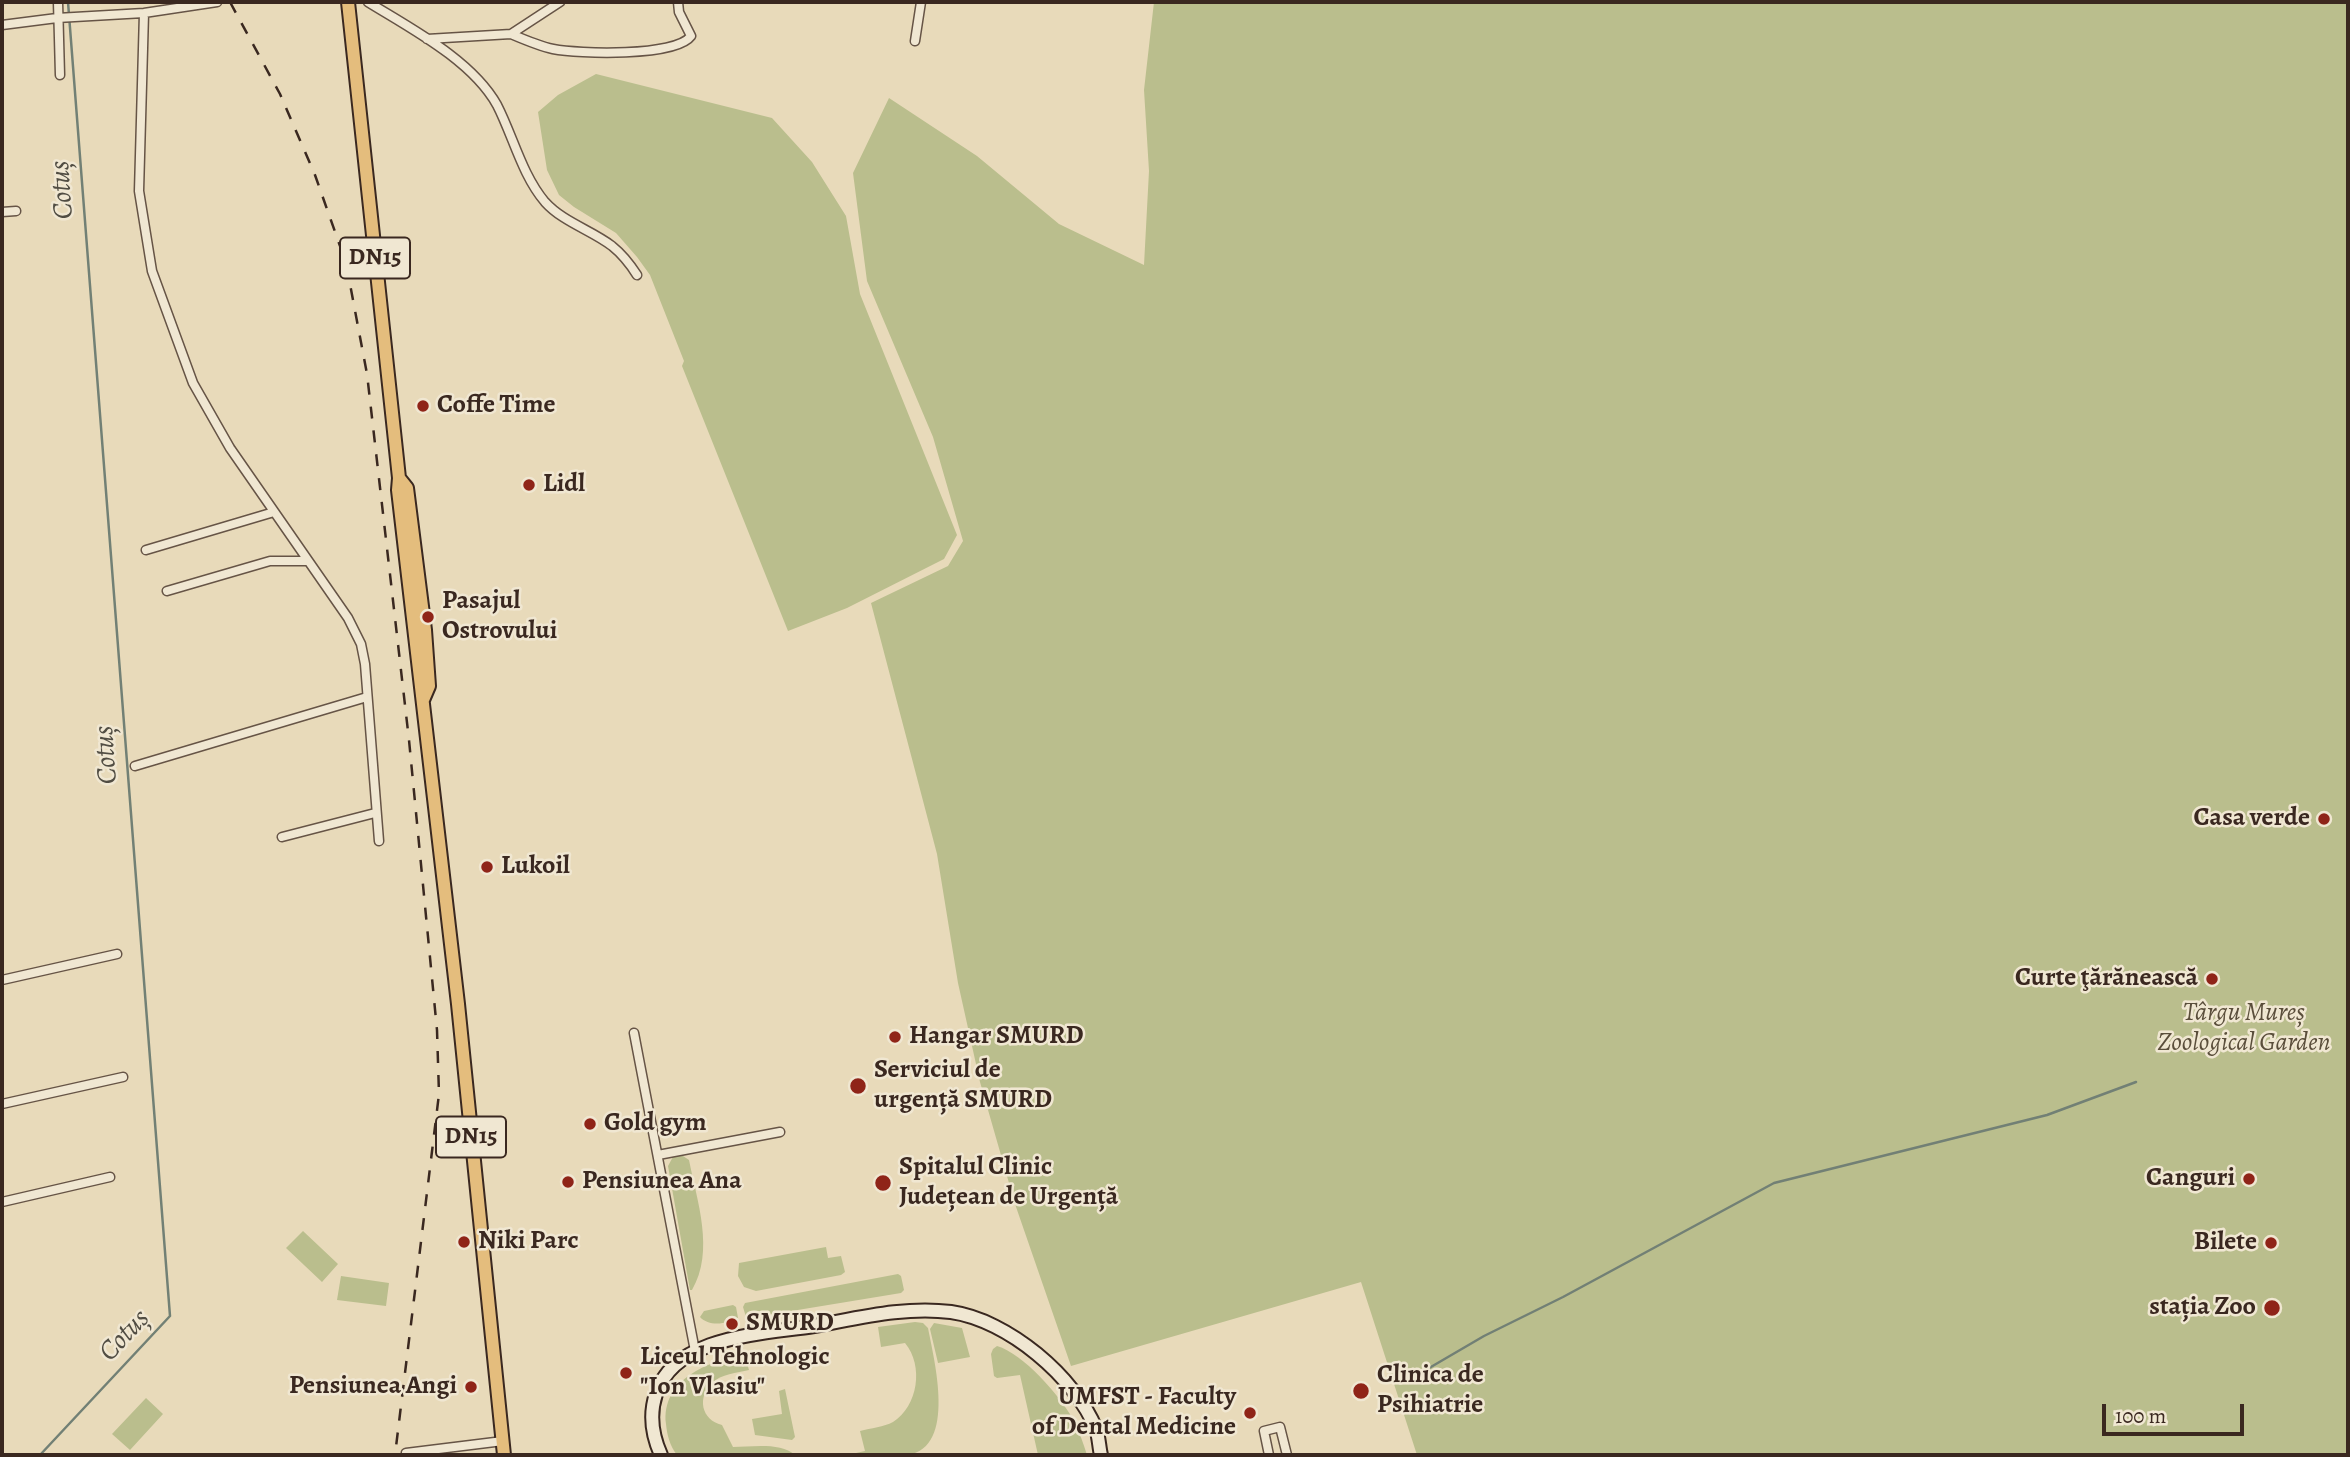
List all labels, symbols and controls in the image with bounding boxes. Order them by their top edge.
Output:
water label: Cotuș [44,159,82,221]
road number: DN15 [340,237,410,278]
place label: Coffe Time [437,390,555,422]
marker: Coffe Time [415,398,431,414]
place label: Lidl [543,469,585,501]
marker: Lidl [521,477,537,493]
place label: Pasajul Ostrovului [442,586,557,648]
marker: Pasajul Ostrovului [420,609,436,625]
water label: Cotuș [88,724,126,786]
place label: Casa verde [2194,803,2310,835]
marker: Casa verde [2316,811,2332,827]
place label: Lukoil [501,851,570,883]
marker: Lukoil [479,859,495,875]
place label: Curte ţărănească [2015,963,2198,995]
marker: Curte ţărănească [2204,971,2220,987]
park label: Târgu Mureș Zoological Garden [2158,998,2330,1060]
place label: Hangar SMURD [909,1021,1084,1053]
marker: Hangar SMURD [887,1029,903,1045]
place label: Serviciul de urgență SMURD [874,1055,1052,1116]
marker: Serviciul de urgență SMURD [848,1076,868,1096]
place label: Gold gym [604,1108,706,1140]
road number: DN15 [436,1116,506,1157]
marker: Gold gym [582,1116,598,1132]
place label: Spitalul Clinic Județean de Urgență [899,1152,1118,1214]
place label: Canguri [2146,1163,2235,1195]
place label: Pensiunea Ana [582,1166,742,1198]
marker: Canguri [2241,1171,2257,1187]
marker: Spitalul Clinic Județean de Urgență [873,1173,893,1193]
marker: Pensiunea Ana [560,1174,576,1190]
place label: Niki Parc [478,1226,579,1258]
place label: Bilete [2194,1227,2257,1259]
marker: Niki Parc [456,1234,472,1250]
marker: Bilete [2263,1235,2279,1251]
place label: stația Zoo [2149,1292,2256,1324]
marker: stația Zoo [2262,1298,2282,1318]
water label: Cotuș [93,1303,157,1369]
place label: SMURD [746,1308,834,1340]
marker: SMURD [724,1316,740,1332]
place label: Liceul Tehnologic "Ion Vlasiu" [640,1342,830,1404]
place label: Clinica de Psihiatrie [1377,1360,1484,1422]
marker: Liceul Tehnologic "Ion Vlasiu" [618,1365,634,1381]
place label: Pensiunea Angi [289,1371,457,1403]
marker: Pensiunea Angi [463,1379,479,1395]
marker: Clinica de Psihiatrie [1351,1381,1371,1401]
place label: UMFST - Faculty of Dental Medicine [1032,1382,1236,1444]
scale bar [2105,1390,2247,1434]
text: 100 m [2115,1402,2166,1430]
marker: UMFST - Faculty of Dental Medicine [1242,1405,1258,1421]

